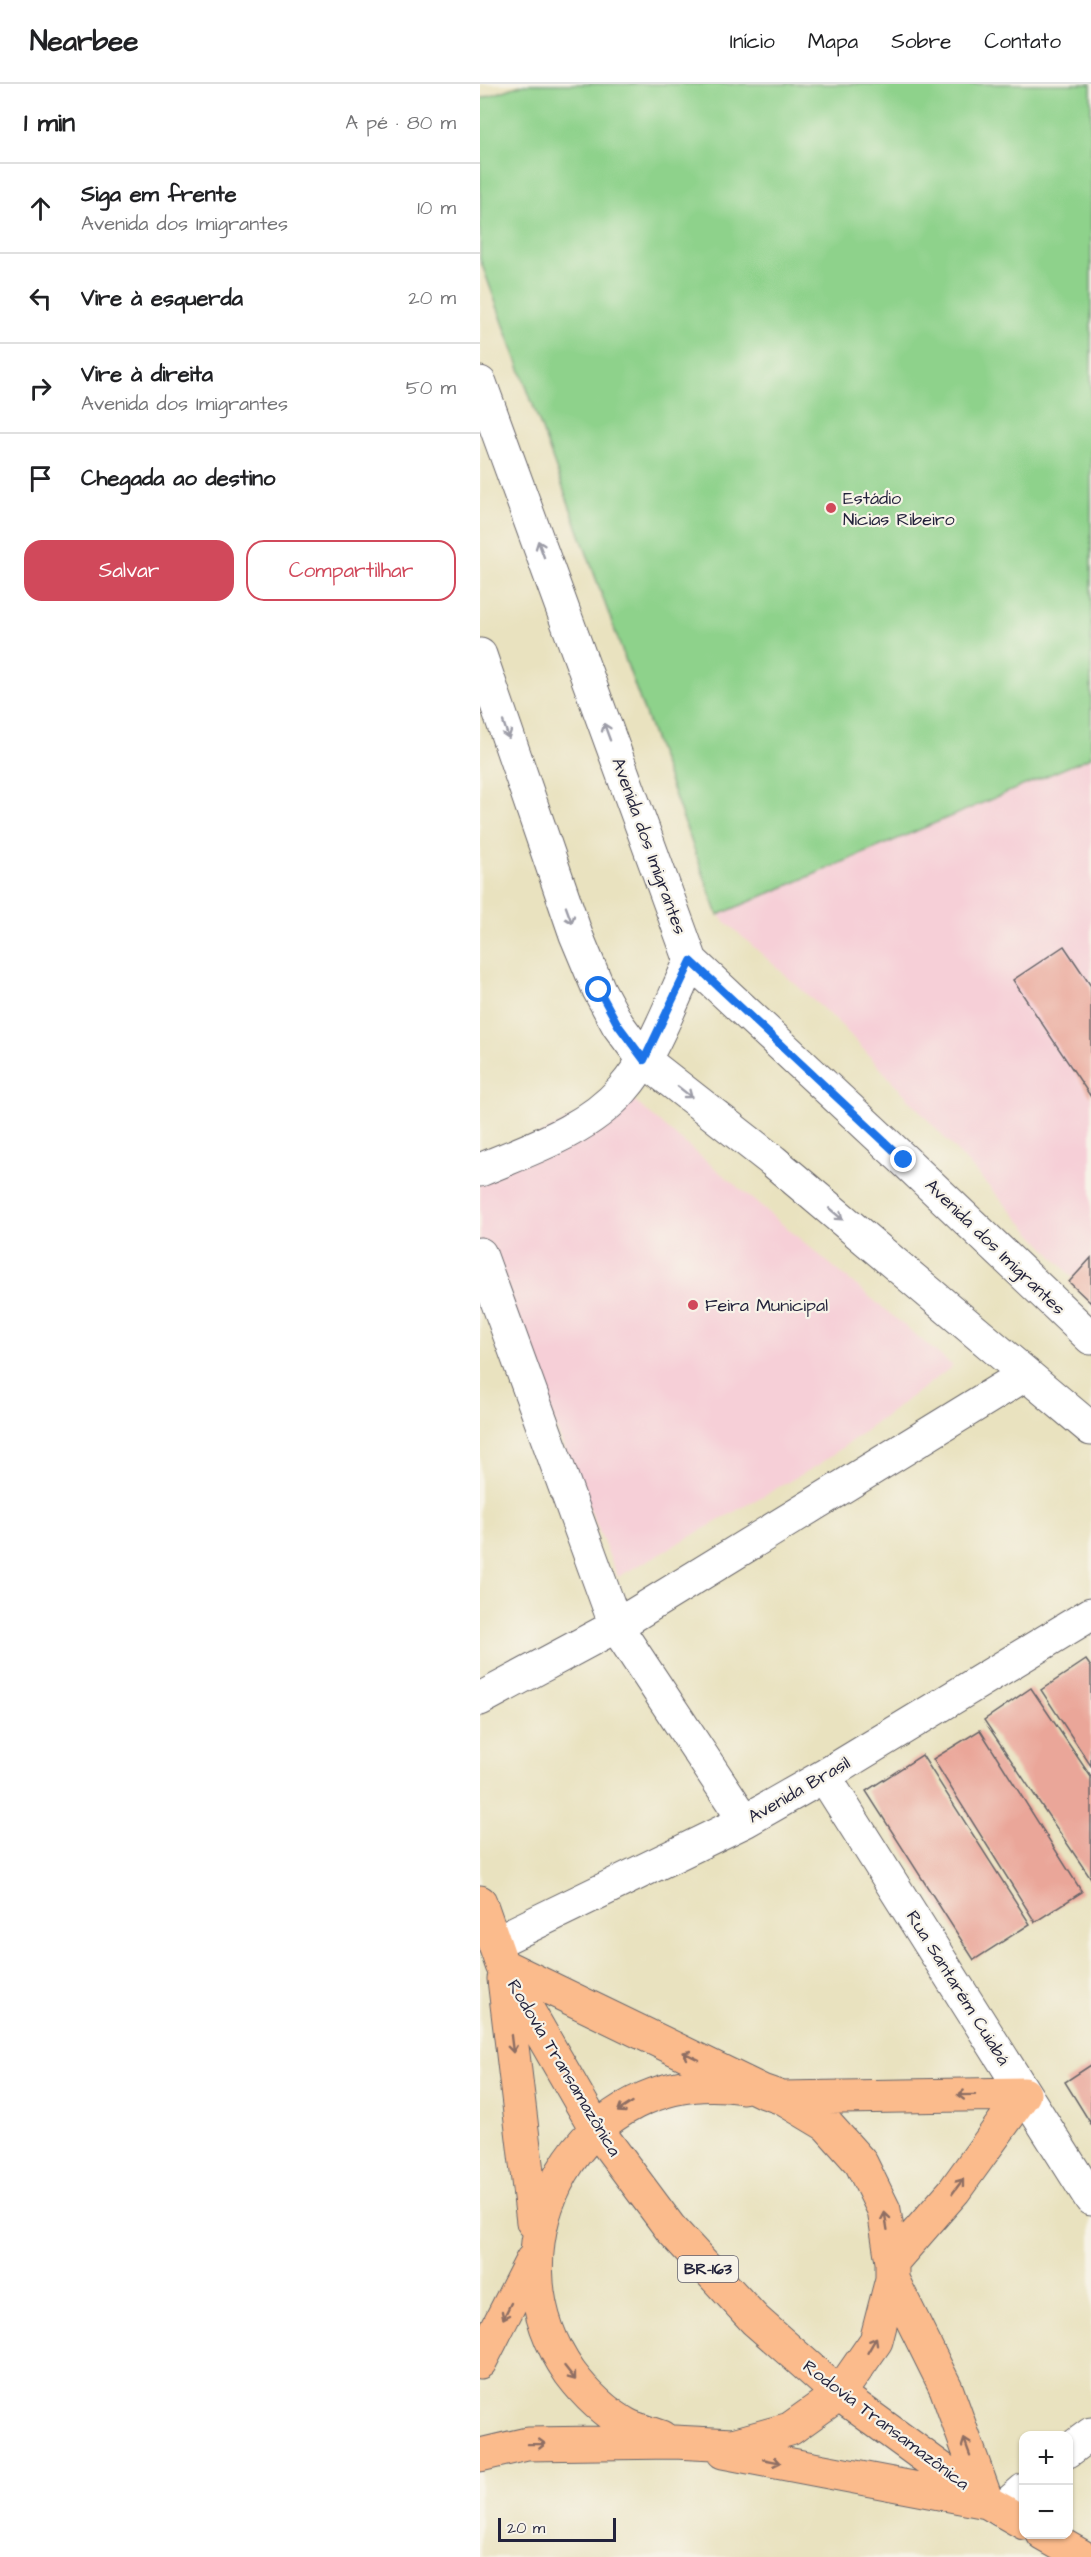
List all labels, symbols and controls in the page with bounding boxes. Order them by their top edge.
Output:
text: Nearbee [30,22,138,61]
text: Início [730,27,775,56]
text: Mapa [808,27,858,56]
text: Sobre [891,27,951,56]
text: Contato [984,27,1061,56]
text: 1 min [24,105,75,141]
text: A pé · 80 m [345,109,456,137]
text: Siga em frente [81,179,237,210]
icon: ahead [24,192,57,225]
text: 10 m [417,194,456,222]
text: Avenida dos Imigrantes [81,210,288,238]
icon: left [24,282,57,315]
text: Vire à esquerda [81,283,243,314]
text: 20 m [408,284,456,312]
text: Vire à direita [81,359,213,390]
icon: right [24,372,57,405]
text: 50 m [406,374,456,402]
text: Avenida dos Imigrantes [81,390,288,418]
icon: arrive [24,462,57,495]
text: Chegada ao destino [81,463,275,494]
place label: Estádio Nicias Ribeiro [843,486,955,532]
marker: Estádio Nicias Ribeiro [824,501,838,515]
button: Salvar [24,540,234,601]
button: Compartilhar [246,540,456,601]
one-way arrow [534,540,545,559]
one-way arrow [501,720,512,739]
one-way arrow [601,724,612,742]
street label: Avenida dos Imigrantes [604,754,693,938]
one-way arrow [565,905,576,924]
route start [585,976,611,1002]
one-way arrow [676,1085,692,1098]
route end [890,1146,916,1172]
street label: Avenida dos Imigrantes [919,1173,1071,1321]
one-way arrow [828,1208,844,1221]
place label: Feira Municipal [705,1293,828,1318]
marker: Feira Municipal [686,1298,700,1312]
street label: Avenida Brasil [743,1750,855,1829]
street label: Rua Santarém Cuiabá [900,1906,1016,2070]
street label: Rodovia Transamazônica [501,1975,627,2161]
one-way arrow [507,2033,518,2053]
one-way arrow [682,2050,700,2062]
one-way arrow [957,2089,977,2100]
one-way arrow [617,2101,633,2113]
one-way arrow [952,2178,964,2194]
one-way arrow [880,2212,891,2232]
road number: BR-163 [678,2256,738,2282]
one-way arrow [500,2302,512,2320]
one-way arrow [866,2337,878,2354]
street label: Rodovia Transamazônica [798,2354,974,2496]
one-way arrow [563,2365,576,2381]
map controls [1019,2431,1073,2539]
button: + [1019,2431,1073,2485]
one-way arrow [527,2438,547,2449]
one-way arrow [961,2438,972,2457]
one-way arrow [762,2456,782,2467]
button: − [1019,2485,1073,2539]
scale bar [498,2515,616,2542]
text: 20 m [507,2517,545,2539]

